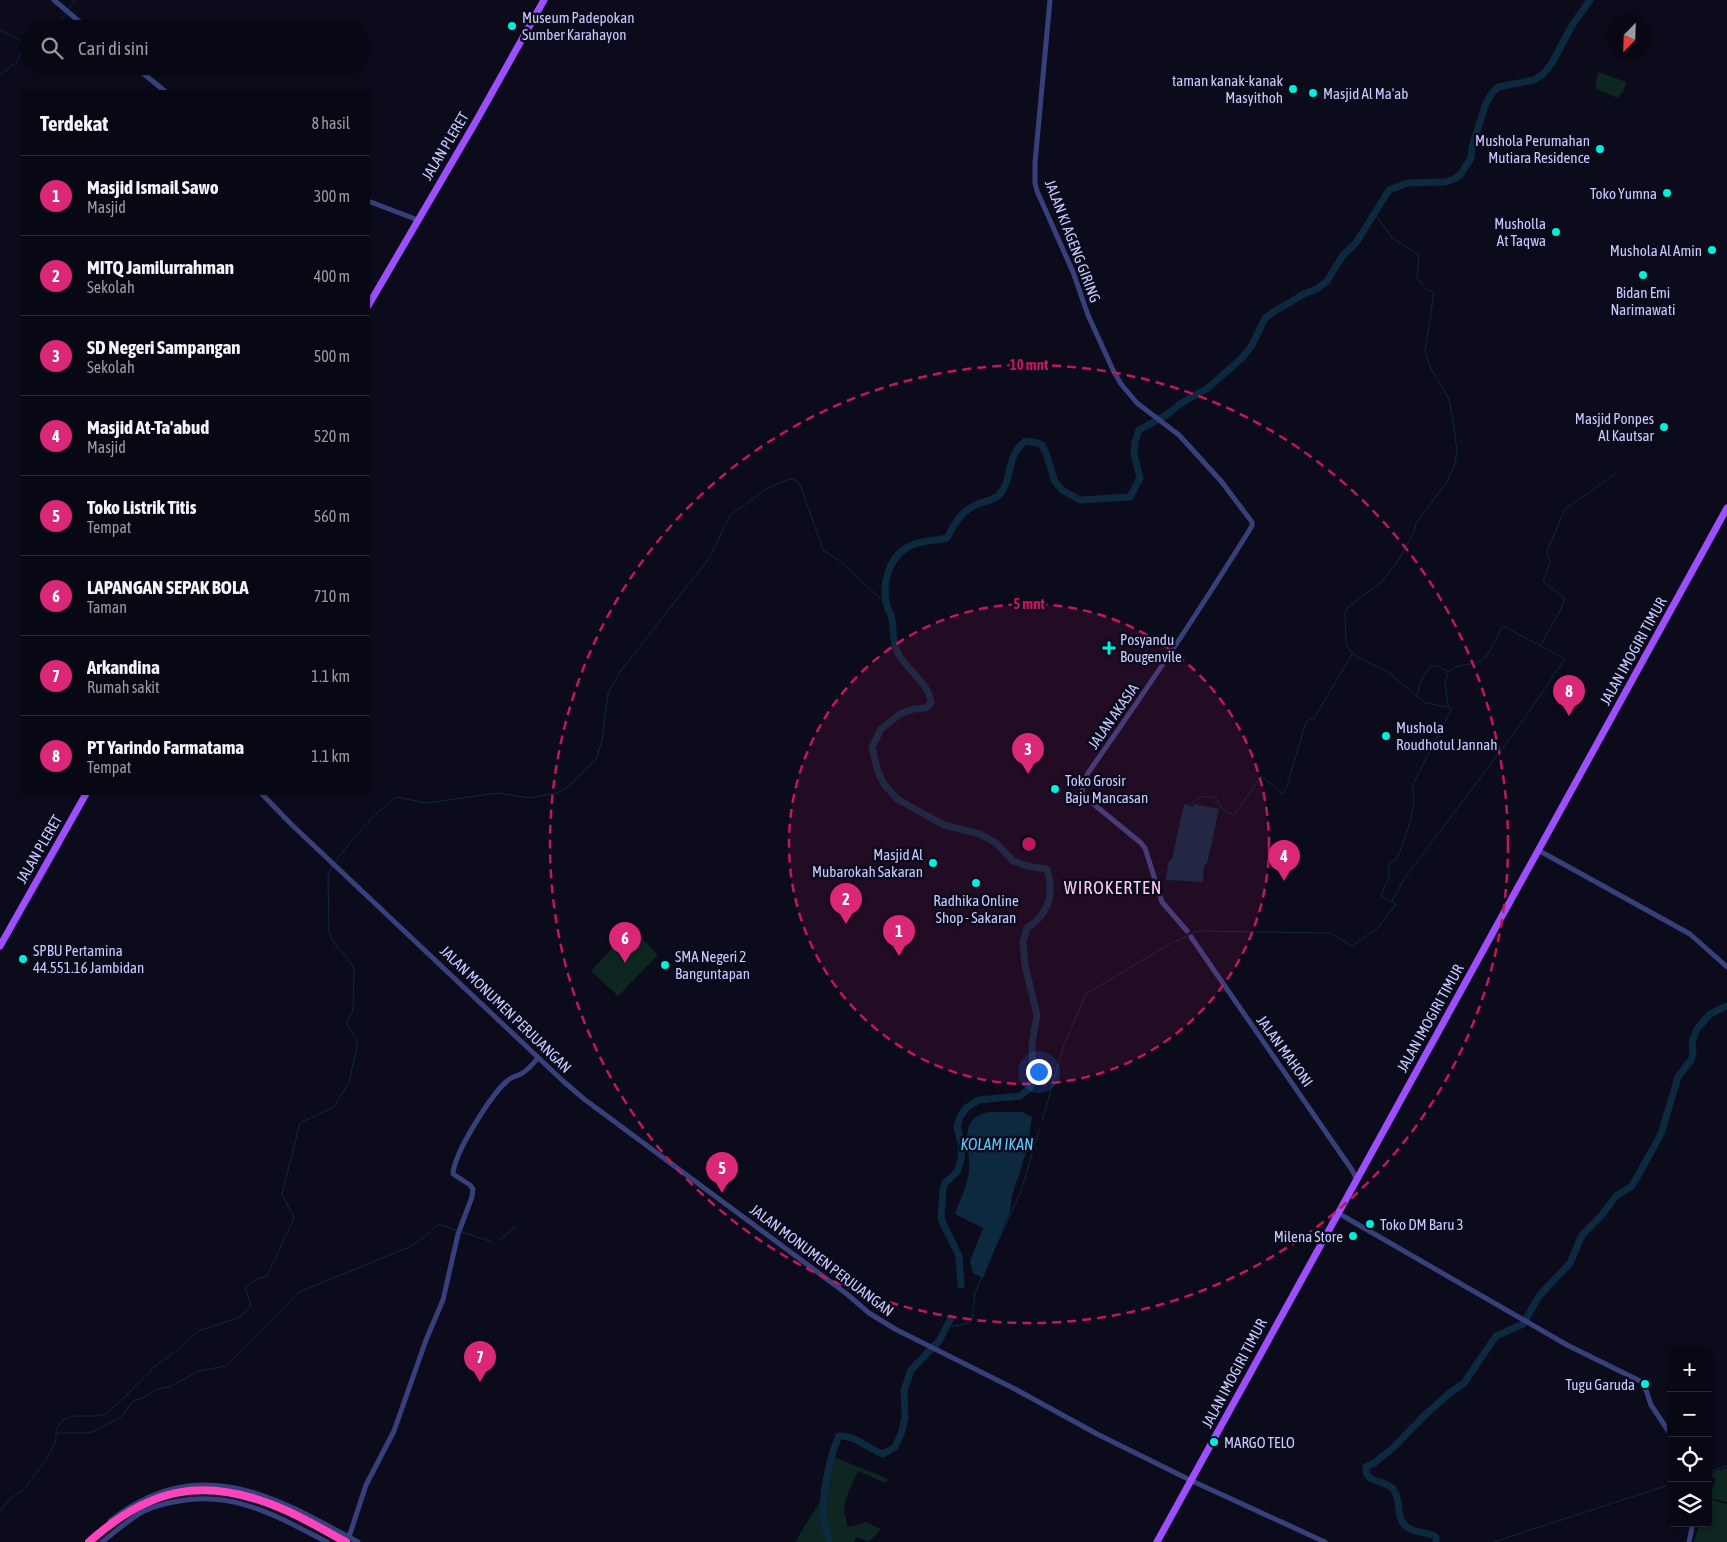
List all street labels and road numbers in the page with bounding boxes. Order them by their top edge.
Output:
street label: JALAN PLERET [418,109,472,183]
street label: JALAN KI AGENG GIRING [1042,177,1104,305]
street label: JALAN IMOGIRI TIMUR [1596,594,1670,708]
street label: JALAN AKASIA [1084,680,1142,752]
street label: JALAN PLERET [13,811,66,886]
street label: JALAN MONUMEN PERJUANGAN [437,942,575,1076]
street label: JALAN IMOGIRI TIMUR [1393,961,1467,1075]
street label: JALAN MAHONI [1254,1012,1316,1090]
street label: JALAN MONUMEN PERJUANGAN [747,1200,897,1320]
street label: JALAN IMOGIRI TIMUR [1198,1315,1270,1430]

